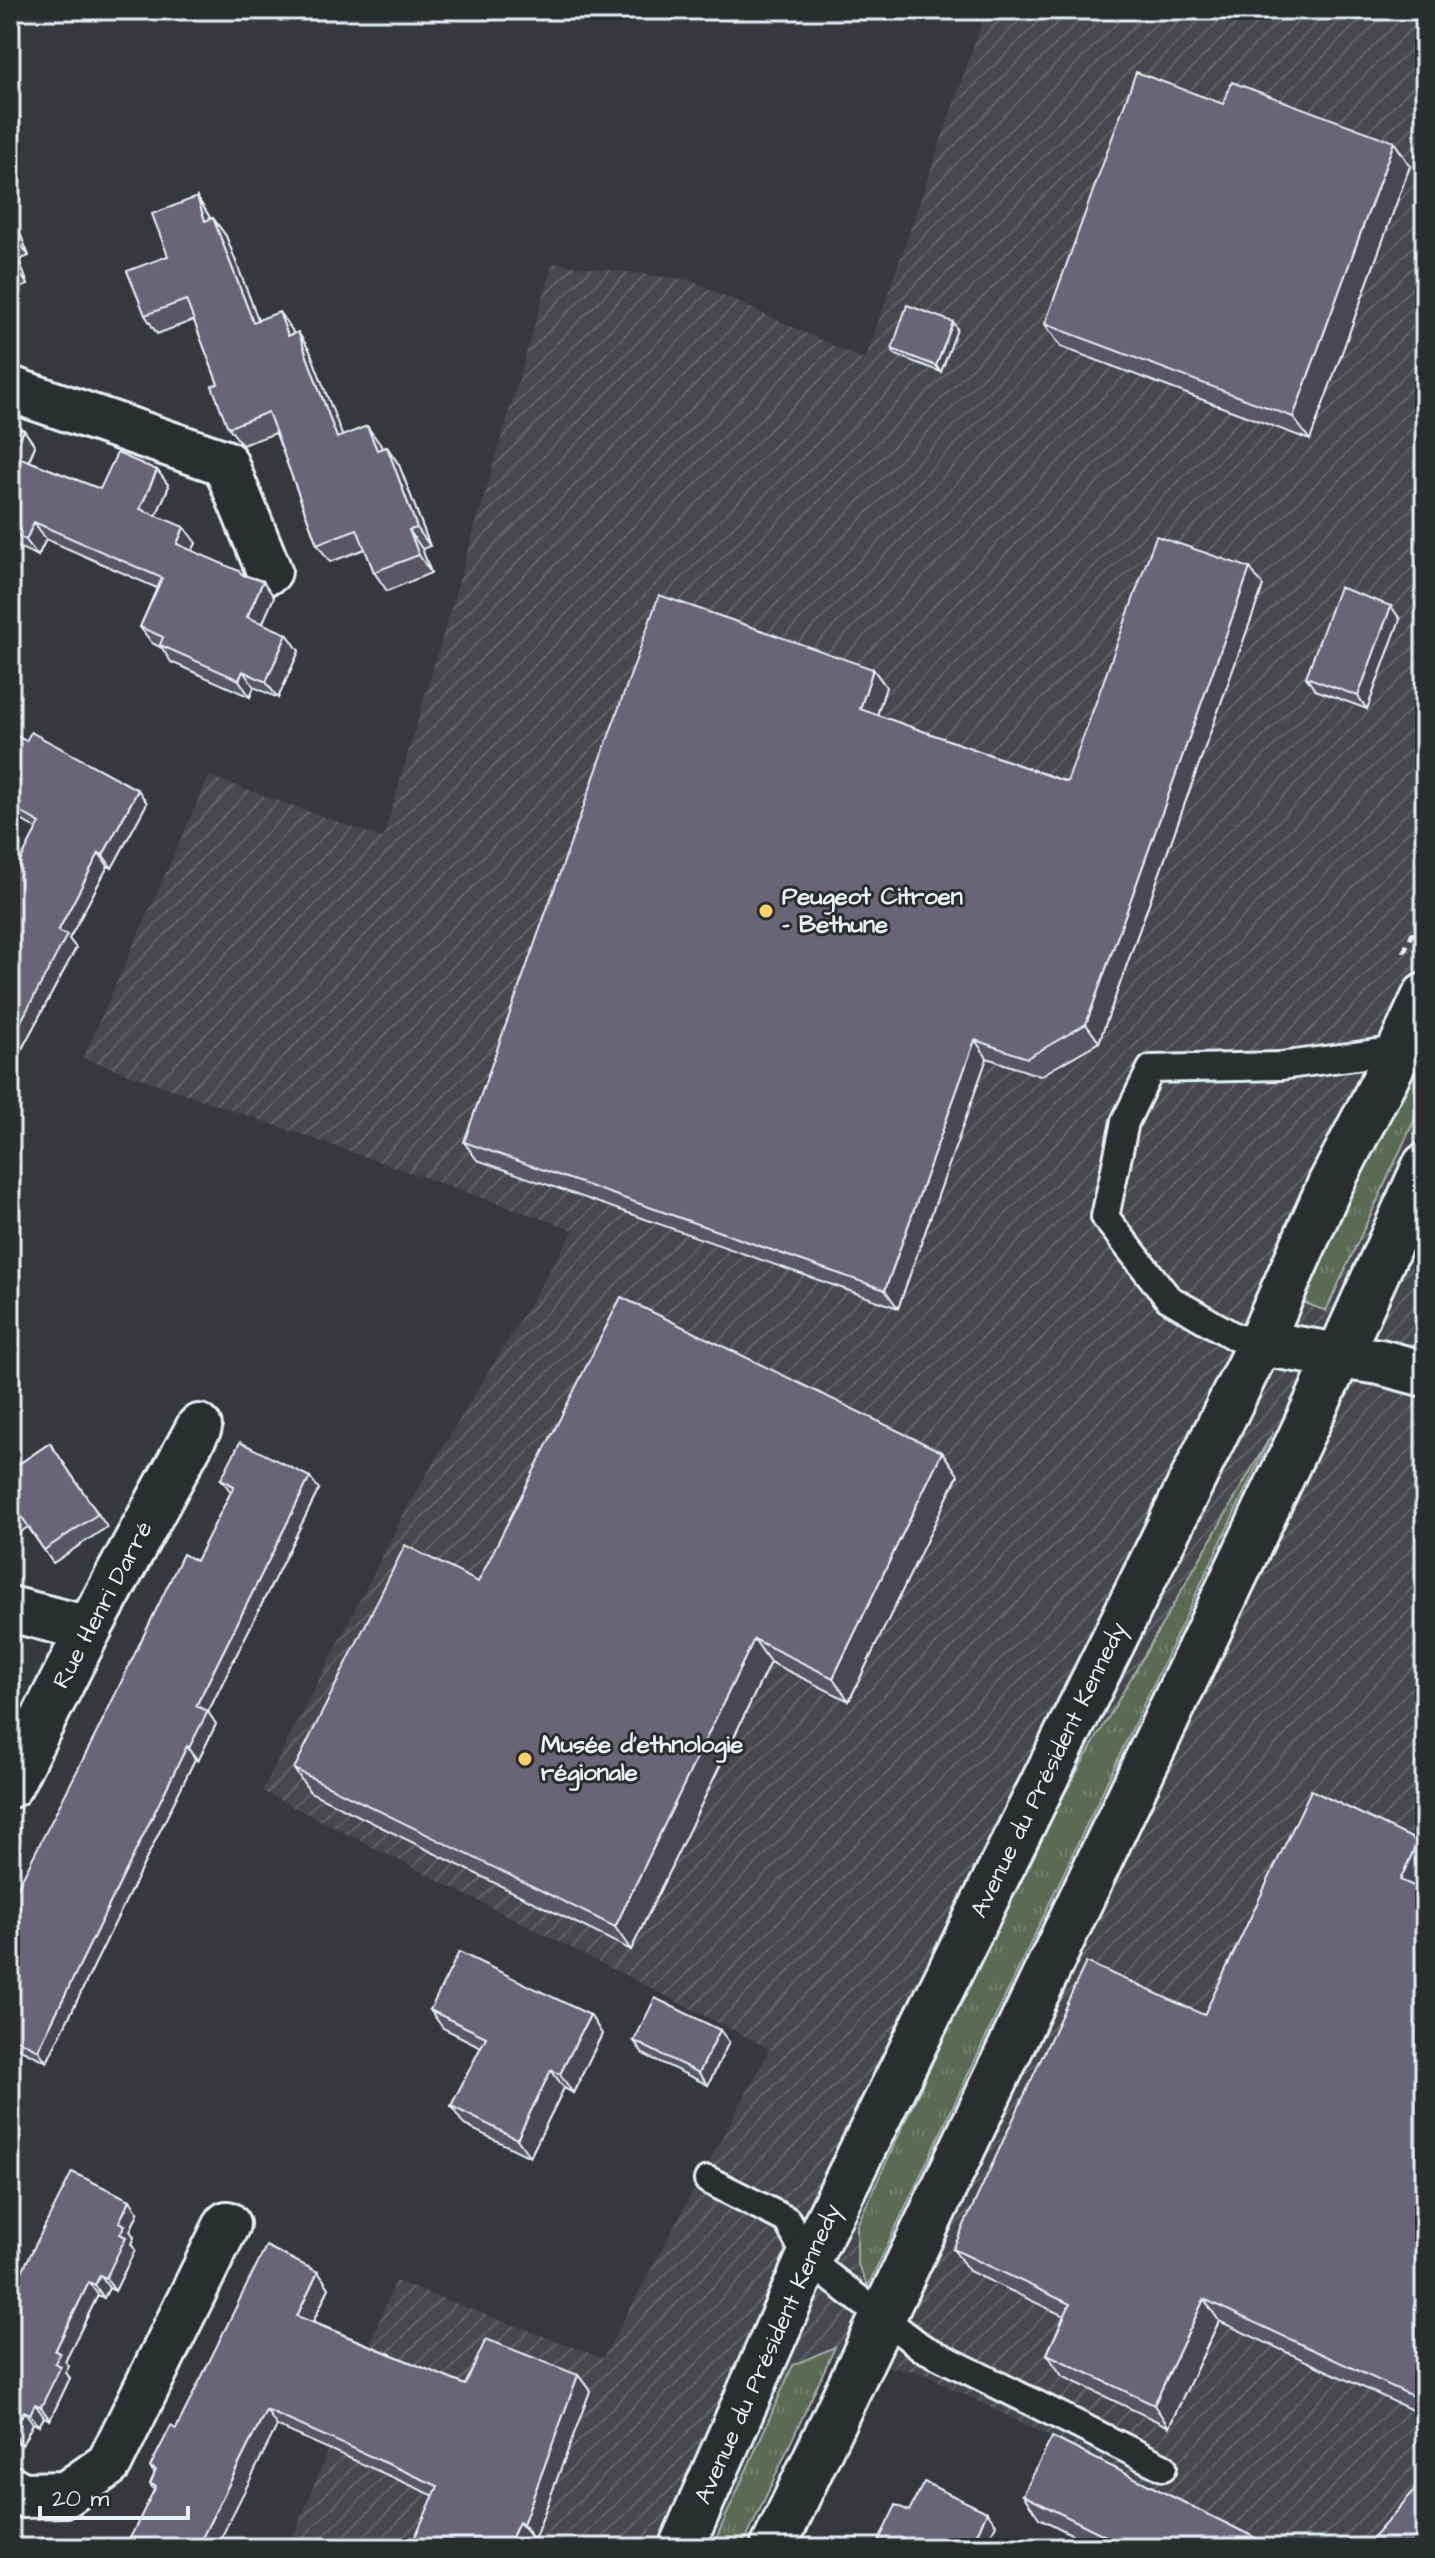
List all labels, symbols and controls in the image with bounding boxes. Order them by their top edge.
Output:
place label: Peugeot Citroen - Bethune [782,880,963,942]
marker: Peugeot Citroen - Bethune [757,902,775,920]
street label: Rue Henri Darré [45,1515,161,1695]
street label: Avenue du Président Kennedy [962,1616,1137,1924]
place label: Musée d'ethnologie régionale [541,1728,743,1791]
marker: Musée d'ethnologie régionale [516,1750,534,1768]
street label: Avenue du Président Kennedy [686,2198,851,2510]
scale bar [40,2470,188,2520]
text: 20 m [52,2482,109,2516]

